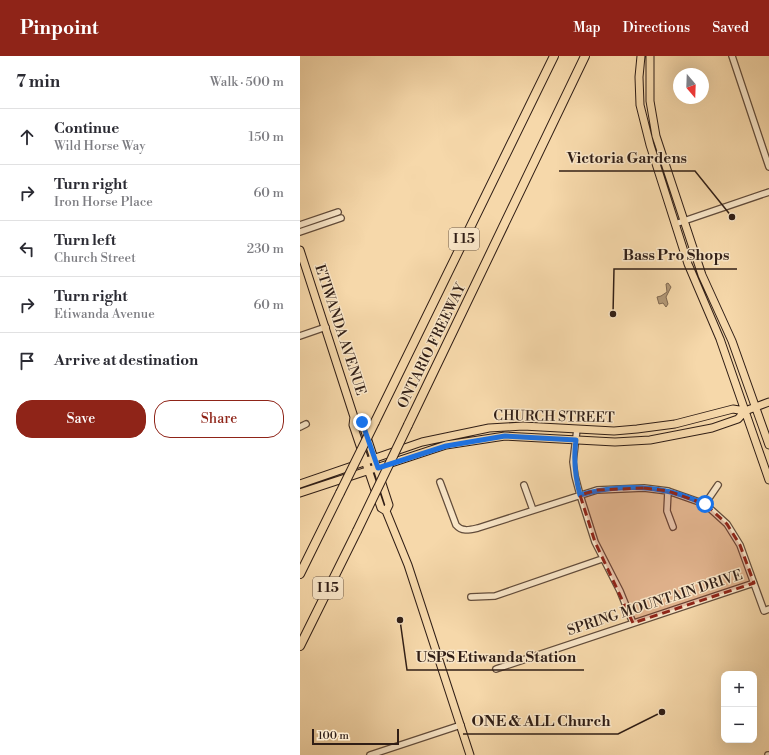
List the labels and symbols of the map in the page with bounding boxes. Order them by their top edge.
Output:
north arrow [673,68,709,104]
callout: Victoria Gardens [559,144,695,171]
text: Victoria Gardens [566,149,687,168]
road number: I 15 [449,228,479,250]
callout: Bass Pro Shops [614,242,737,269]
text: Bass Pro Shops [623,246,729,265]
street label: ETIWANDA AVENUE [310,262,370,398]
street label: ONTARIO FREEWAY [394,280,470,411]
street label: CHURCH STREET [493,407,615,427]
route end [353,413,371,431]
route start [696,495,714,513]
street label: SPRING MOUNTAIN DRIVE [565,566,745,640]
road number: I 15 [313,577,343,599]
callout: USPS Etiwanda Station [407,643,584,670]
text: USPS Etiwanda Station [416,648,577,667]
callout: ONE & ALL Church [463,707,618,734]
text: ONE & ALL Church [471,712,611,731]
scale bar [312,727,399,746]

